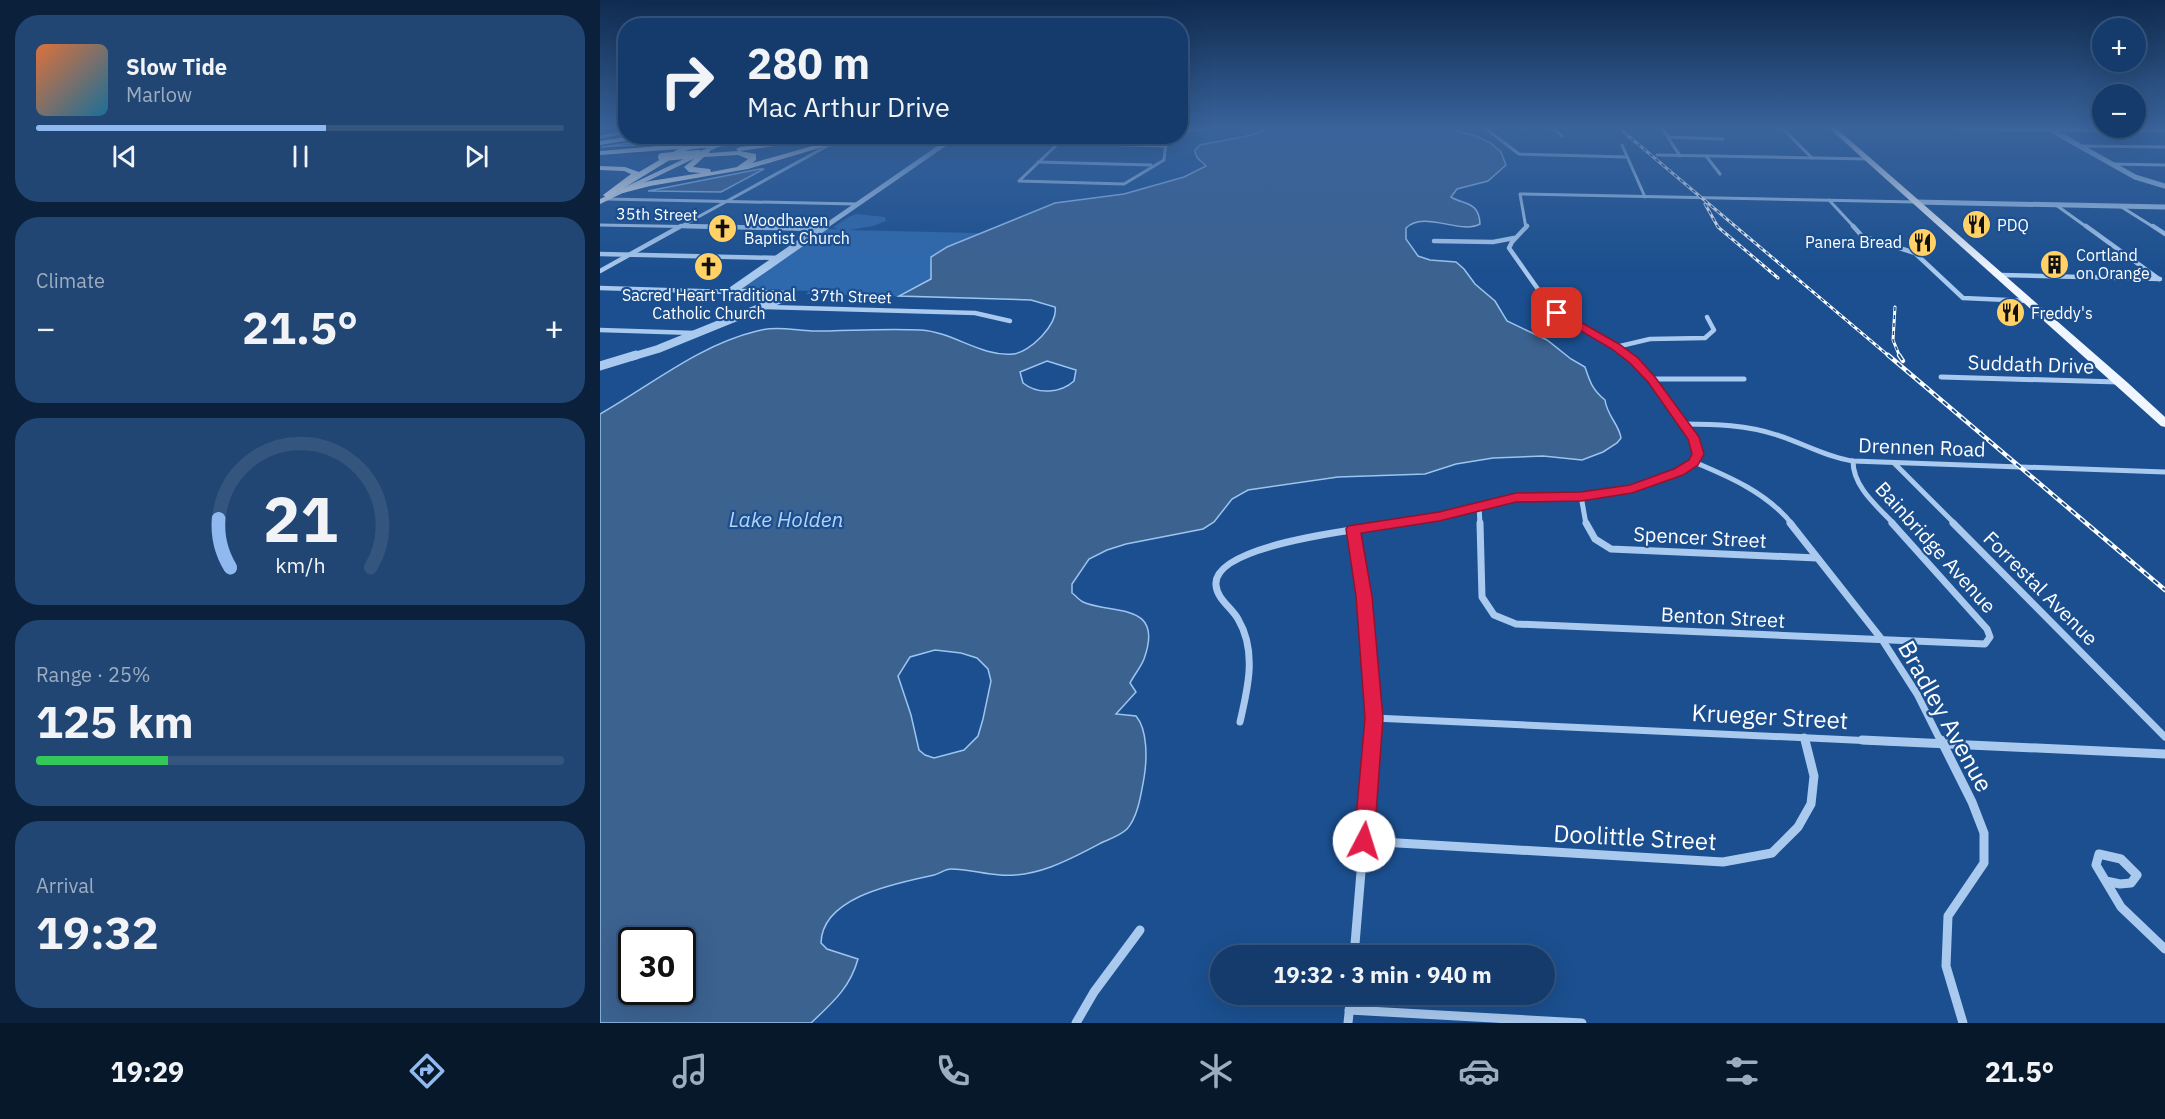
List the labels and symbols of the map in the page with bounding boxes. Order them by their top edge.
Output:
street label: 35th Street [616,203,698,225]
restaurant icon: PDQ [1960,209,1992,241]
place label: Woodhaven Baptist Church [744,210,850,248]
church icon: Woodhaven Baptist Church [707,213,739,245]
place label: PDQ [1997,215,2029,235]
restaurant icon: Panera Bread [1907,226,1939,258]
place label: Panera Bread [1805,232,1902,252]
place label: Cortland on Orange [2076,245,2150,283]
building icon: Cortland on Orange [2039,248,2071,280]
church icon: Sacred Heart Traditional Catholic Church [693,251,725,283]
place label: Sacred Heart Traditional Catholic Church [622,285,796,323]
street label: 37th Street [810,285,892,307]
pin [1531,287,1582,338]
restaurant icon: Freddy's [1994,297,2026,329]
place label: Freddy's [2031,303,2093,323]
street label: Suddath Drive [1967,348,2095,380]
street label: Drennen Road [1858,431,1986,463]
street label: Bainbridge Avenue [1870,475,2002,619]
water label: Lake Holden [729,505,843,533]
street label: Spencer Street [1633,520,1767,554]
street label: Forrestal Avenue [1978,525,2104,651]
street label: Benton Street [1660,600,1786,634]
street label: Bradley Avenue [1891,635,2001,797]
street label: Krueger Street [1691,696,1849,736]
position arrow [1332,809,1396,873]
street label: Doolittle Street [1553,817,1717,857]
speed limit sign: 30 [618,927,696,1005]

